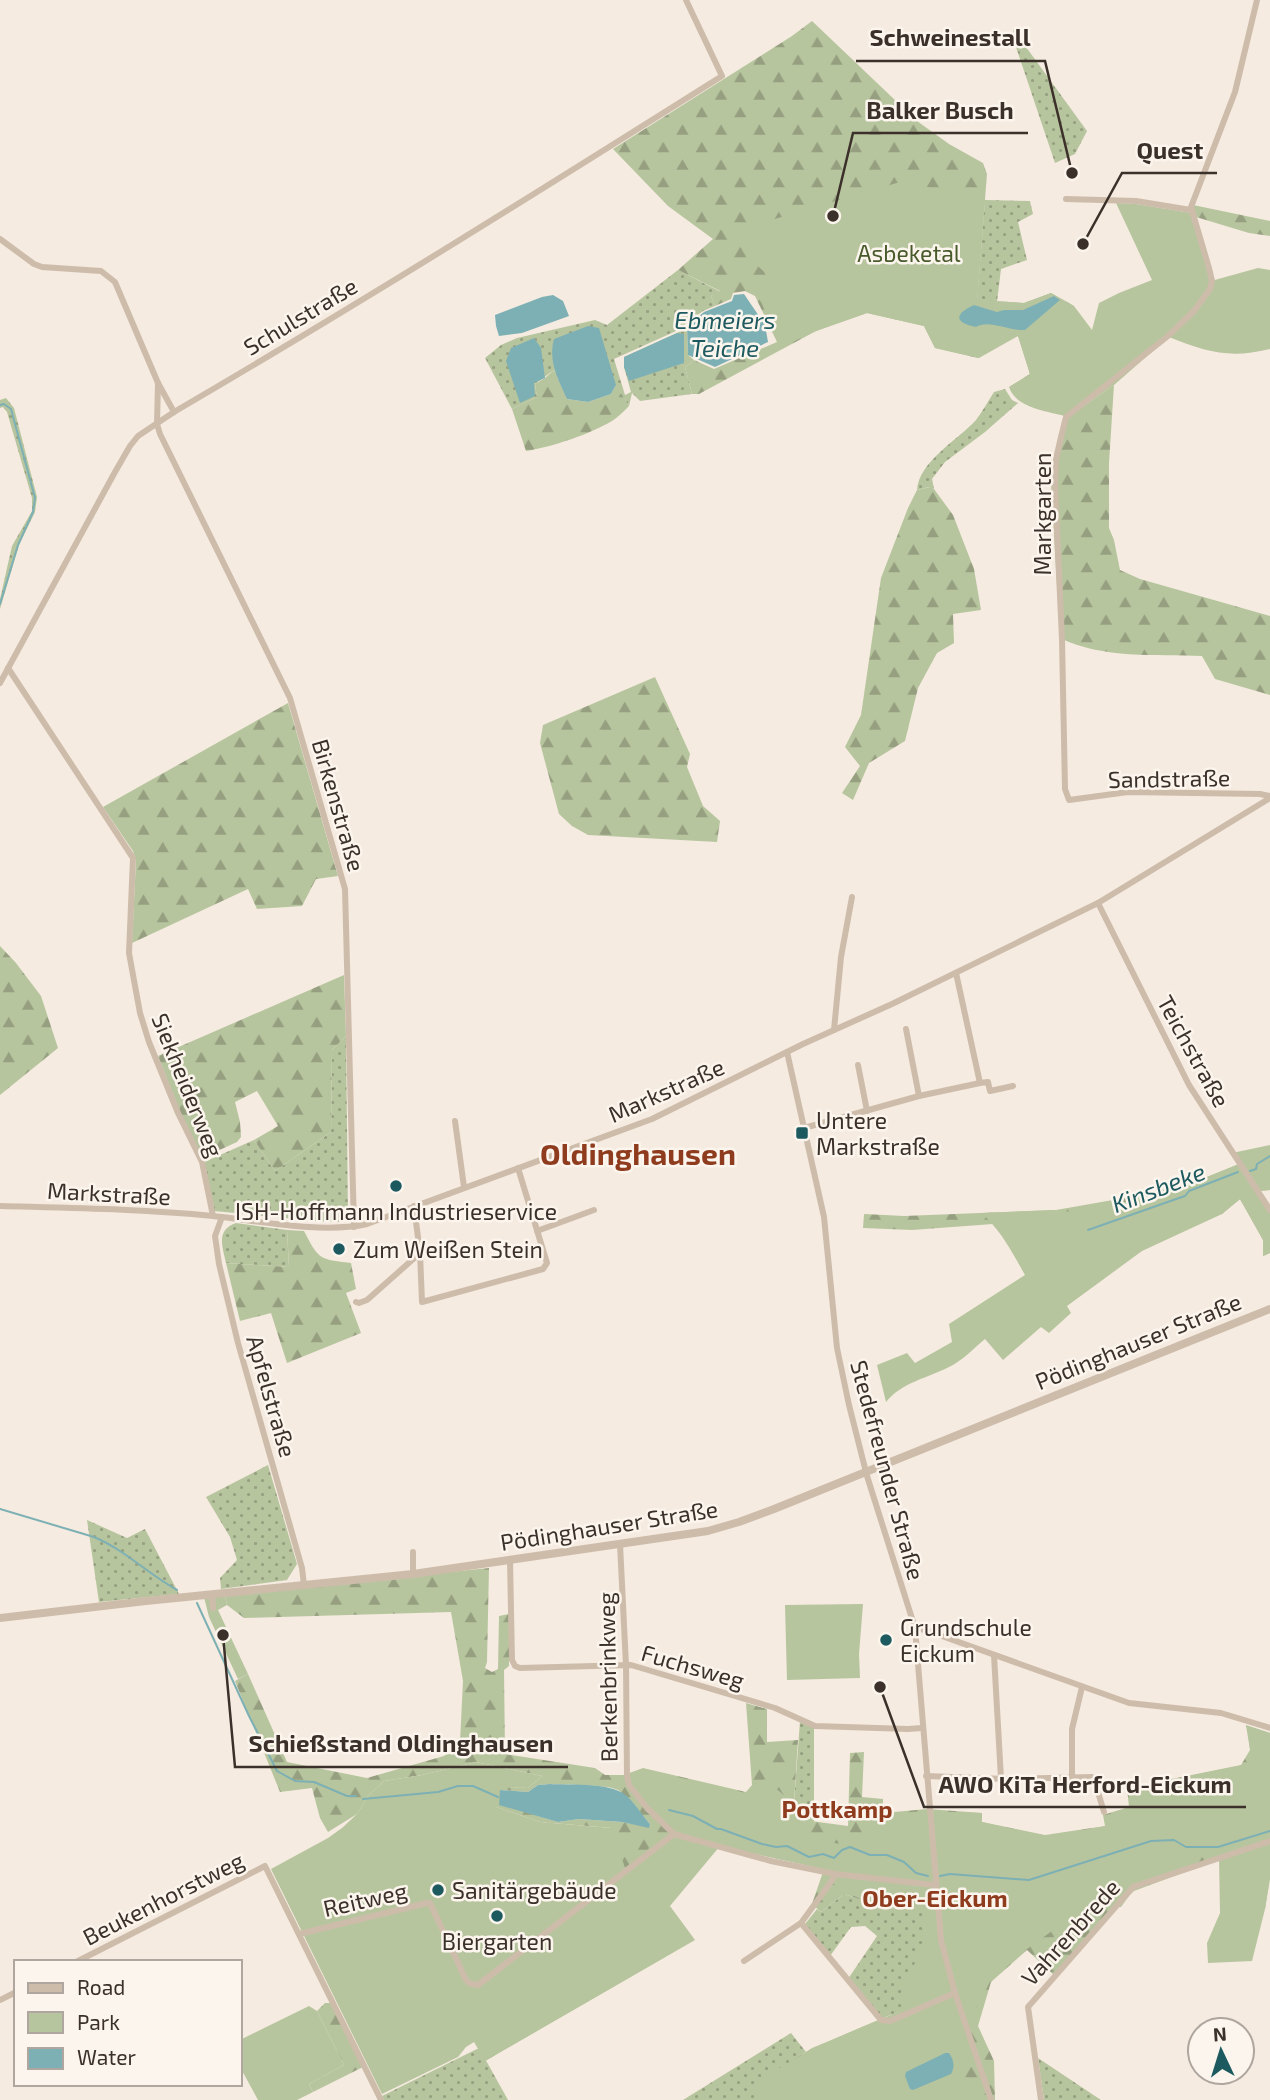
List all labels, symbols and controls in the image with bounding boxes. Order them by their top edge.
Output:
callout: Schweinestall [856,16,1045,61]
text: Schweinestall [869,22,1031,51]
callout: Balker Busch [853,88,1028,133]
text: Balker Busch [866,95,1014,124]
callout: Quest [1122,128,1217,173]
text: Quest [1137,135,1204,165]
park label: Asbeketal [857,239,961,267]
street label: Schulstraße [238,271,362,361]
water label: Ebmeiers Teiche [674,305,776,362]
street label: Markgarten [1028,453,1056,575]
street label: Birkenstraße [307,736,371,874]
street label: Sandstraße [1108,763,1230,793]
street label: Teichstraße [1152,990,1236,1112]
street label: Siekheiderweg [146,1009,230,1161]
street label: Markstraße [604,1052,728,1128]
place label: Untere Markstraße [816,1106,940,1160]
marker: Untere Markstraße [794,1125,810,1141]
district label: Oldinghausen [540,1135,736,1171]
water label: Kinsbeke [1107,1156,1209,1218]
street label: Markstraße [46,1176,172,1210]
marker: ISH-Hoffmann Industrieservice [388,1178,404,1194]
place label: ISH-Hoffmann Industrieservice [235,1197,557,1225]
place label: Zum Weißen Stein [353,1235,543,1263]
marker: Zum Weißen Stein [331,1241,347,1257]
street label: Pödinghauser Straße [1031,1287,1245,1395]
street label: Apfelstraße [241,1332,303,1460]
street label: Stedefreunder Straße [845,1357,931,1583]
street label: Pödinghauser Straße [498,1494,720,1556]
street label: Berkenbrinkweg [592,1592,622,1762]
place label: Grundschule Eickum [900,1613,1032,1667]
marker: Grundschule Eickum [878,1632,894,1648]
street label: Fuchsweg [638,1638,748,1694]
callout: Schießstand Oldinghausen [235,1722,568,1767]
text: Schießstand Oldinghausen [249,1728,553,1757]
callout: AWO KiTa Herford-Eickum [924,1762,1246,1807]
text: AWO KiTa Herford-Eickum [938,1769,1232,1798]
district label: Pottkamp [781,1794,893,1823]
street label: Beukenhorstweg [78,1845,248,1951]
street label: Vahrenbrede [1015,1873,1125,1991]
street label: Reitweg [320,1876,410,1922]
place label: Sanitärgebäude [452,1876,617,1904]
marker: Sanitärgebäude [430,1882,446,1898]
district label: Ober-Eickum [862,1883,1008,1912]
marker: Biergarten [489,1908,505,1924]
place label: Biergarten [442,1927,552,1955]
legend [14,1960,242,2086]
text: Road [77,1974,125,1999]
text: Park [77,2009,120,2034]
north arrow [1186,2016,1256,2086]
text: N [1212,2022,1227,2045]
text: Water [77,2044,136,2069]

